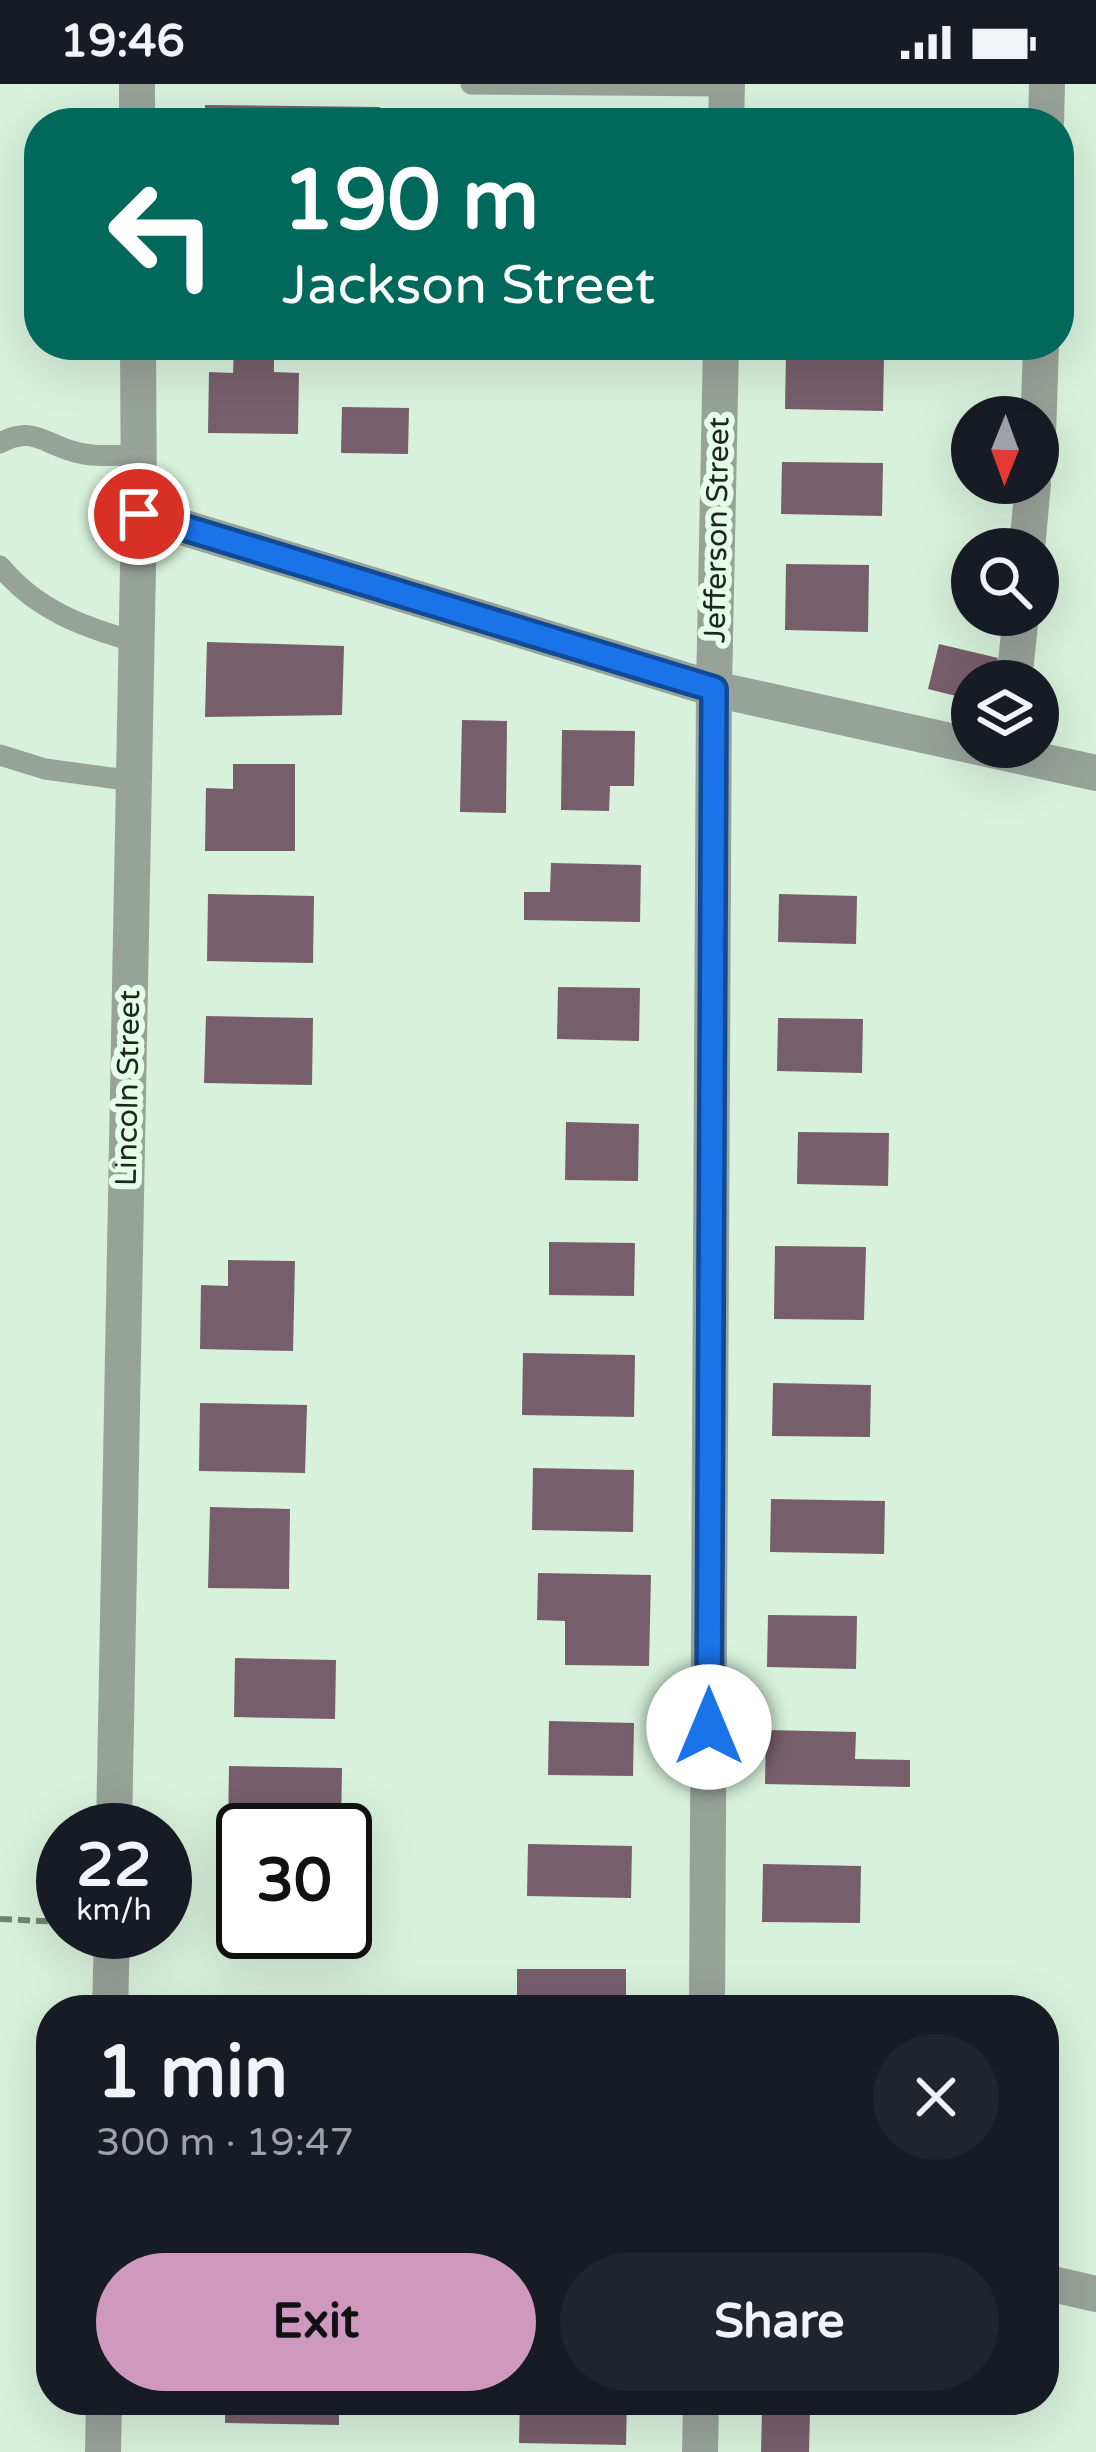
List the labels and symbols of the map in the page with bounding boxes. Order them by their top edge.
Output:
north arrow [951,396,1059,504]
street label: Jefferson Street [697,417,737,643]
pin [88,463,190,565]
street label: Lincoln Street [108,989,148,1187]
position arrow [646,1664,772,1790]
speed limit sign: 30 [216,1803,372,1959]

